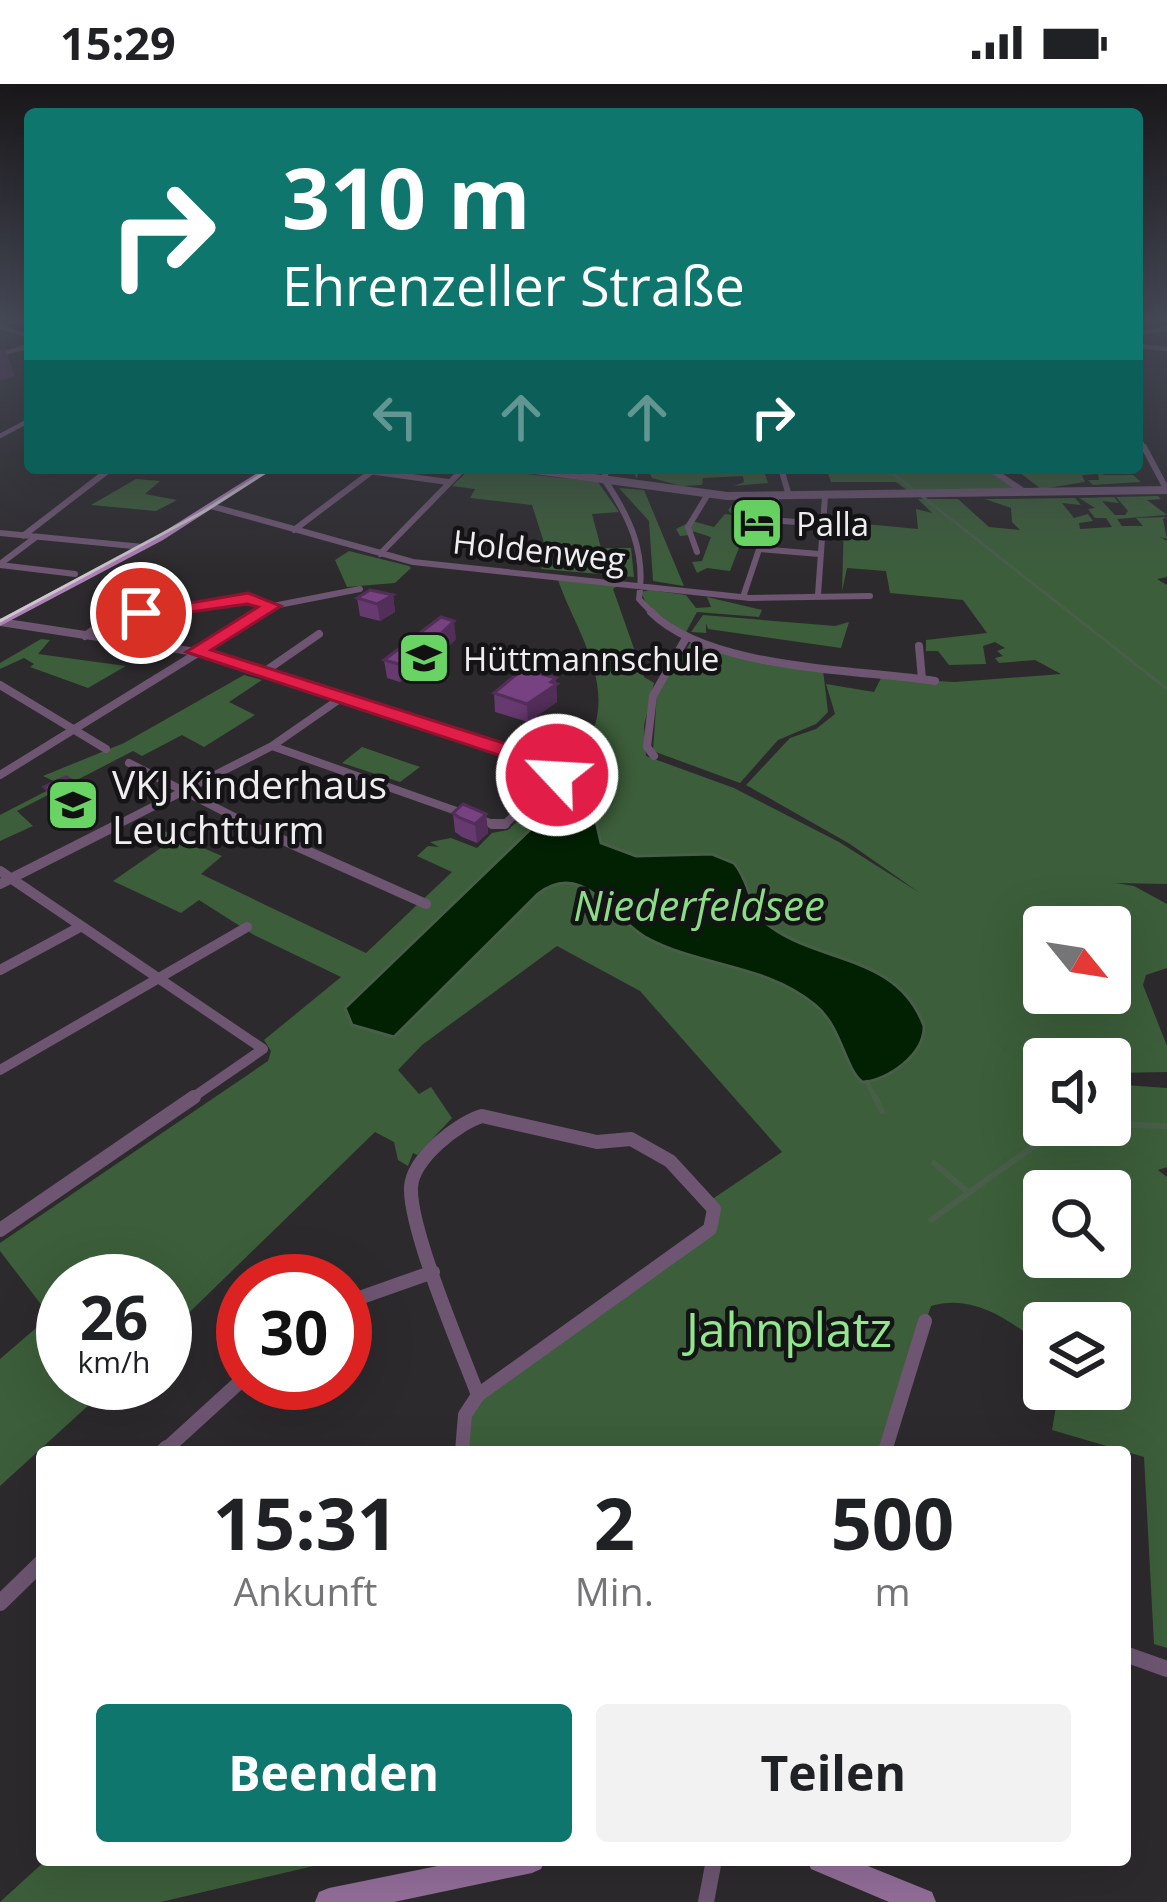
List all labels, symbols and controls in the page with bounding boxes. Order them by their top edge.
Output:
text: 15:29 [60,12,176,73]
text: 310 m [282,139,530,254]
icon: right [84,156,240,312]
text: Ehrenzeller Straße [282,248,745,322]
icon: left [362,384,428,450]
icon: ahead [488,384,554,450]
icon: ahead [614,384,680,450]
icon: right [740,384,806,450]
hotel icon: Palla [729,495,785,551]
place label: Palla [796,501,869,546]
street label: Holdenweg [450,519,628,581]
pin [90,562,192,664]
icon: arrive [108,580,174,646]
school or university icon: Hüttmannschule [396,630,452,686]
place label: Hüttmannschule [463,636,719,681]
position arrow [494,712,620,838]
place label: VKJ Kinderhaus Leuchtturm [112,757,387,855]
school or university icon: VKJ Kinderhaus Leuchtturm [45,777,101,833]
water label: Niederfeldsee [573,876,825,933]
north arrow [1023,906,1131,1014]
map controls [1023,906,1131,1410]
button: sound [1023,1038,1131,1146]
button: search [1023,1170,1131,1278]
speed limit sign: 30 [216,1254,372,1410]
text: 26 [80,1276,148,1358]
park label: Jahnplatz [682,1296,892,1361]
button: layers [1023,1302,1131,1410]
text: km/h [78,1341,150,1382]
text: 15:31 [213,1473,398,1571]
text: 2 [594,1473,635,1571]
text: 500 [831,1473,954,1571]
text: Ankunft [233,1564,377,1617]
text: Min. [575,1564,654,1617]
text: m [874,1564,911,1617]
button: Beenden [96,1704,572,1842]
button: Teilen [596,1704,1071,1842]

